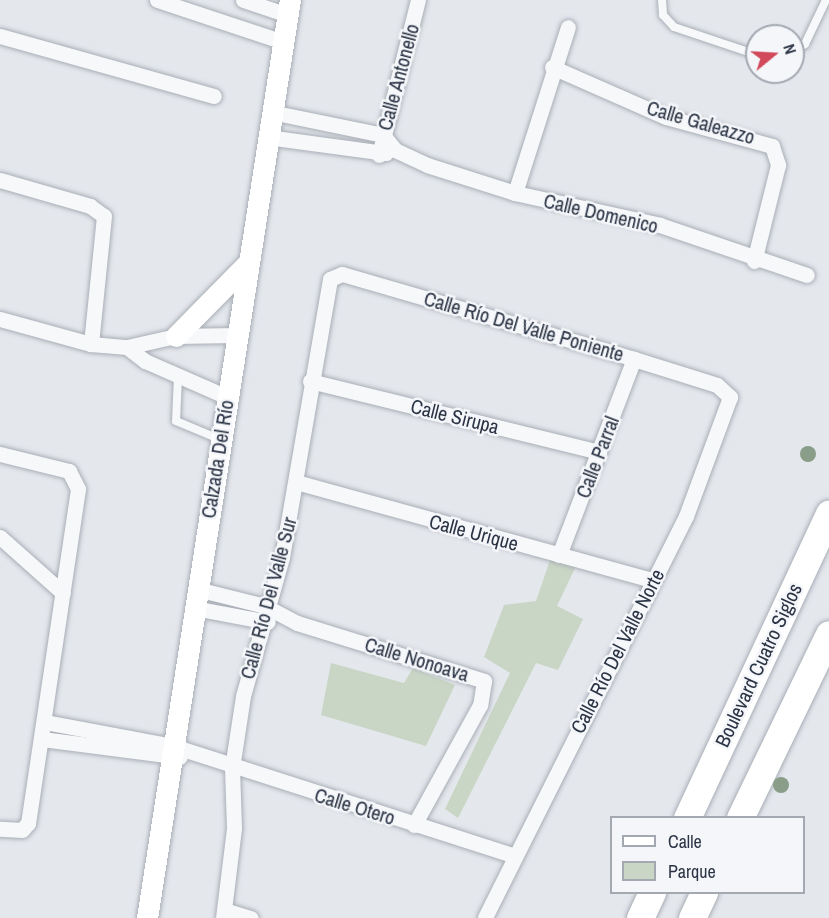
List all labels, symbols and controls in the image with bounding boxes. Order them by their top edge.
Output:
street label: Calle Antonello [372,21,424,133]
north arrow [745,24,805,84]
text: N [778,41,802,57]
street label: Calle Galeazzo [644,95,758,149]
street label: Calle Domenico [541,188,661,238]
street label: Calle Río Del Valle Poniente [421,286,627,366]
street label: Calle Sirupa [408,393,502,439]
street label: Calzada Del Río [196,398,238,520]
street label: Calle Parral [570,413,624,501]
street label: Calle Urique [427,509,521,555]
street label: Calle Río Del Valle Sur [235,514,301,682]
street label: Calle Río Del Valle Norte [565,565,669,737]
street label: Boulevard Cuatro Siglos [710,579,806,751]
street label: Calle Nonoava [362,632,472,686]
street label: Calle Otero [312,782,398,830]
legend [610,816,805,894]
text: Calle [668,829,702,854]
text: Parque [668,859,716,884]

